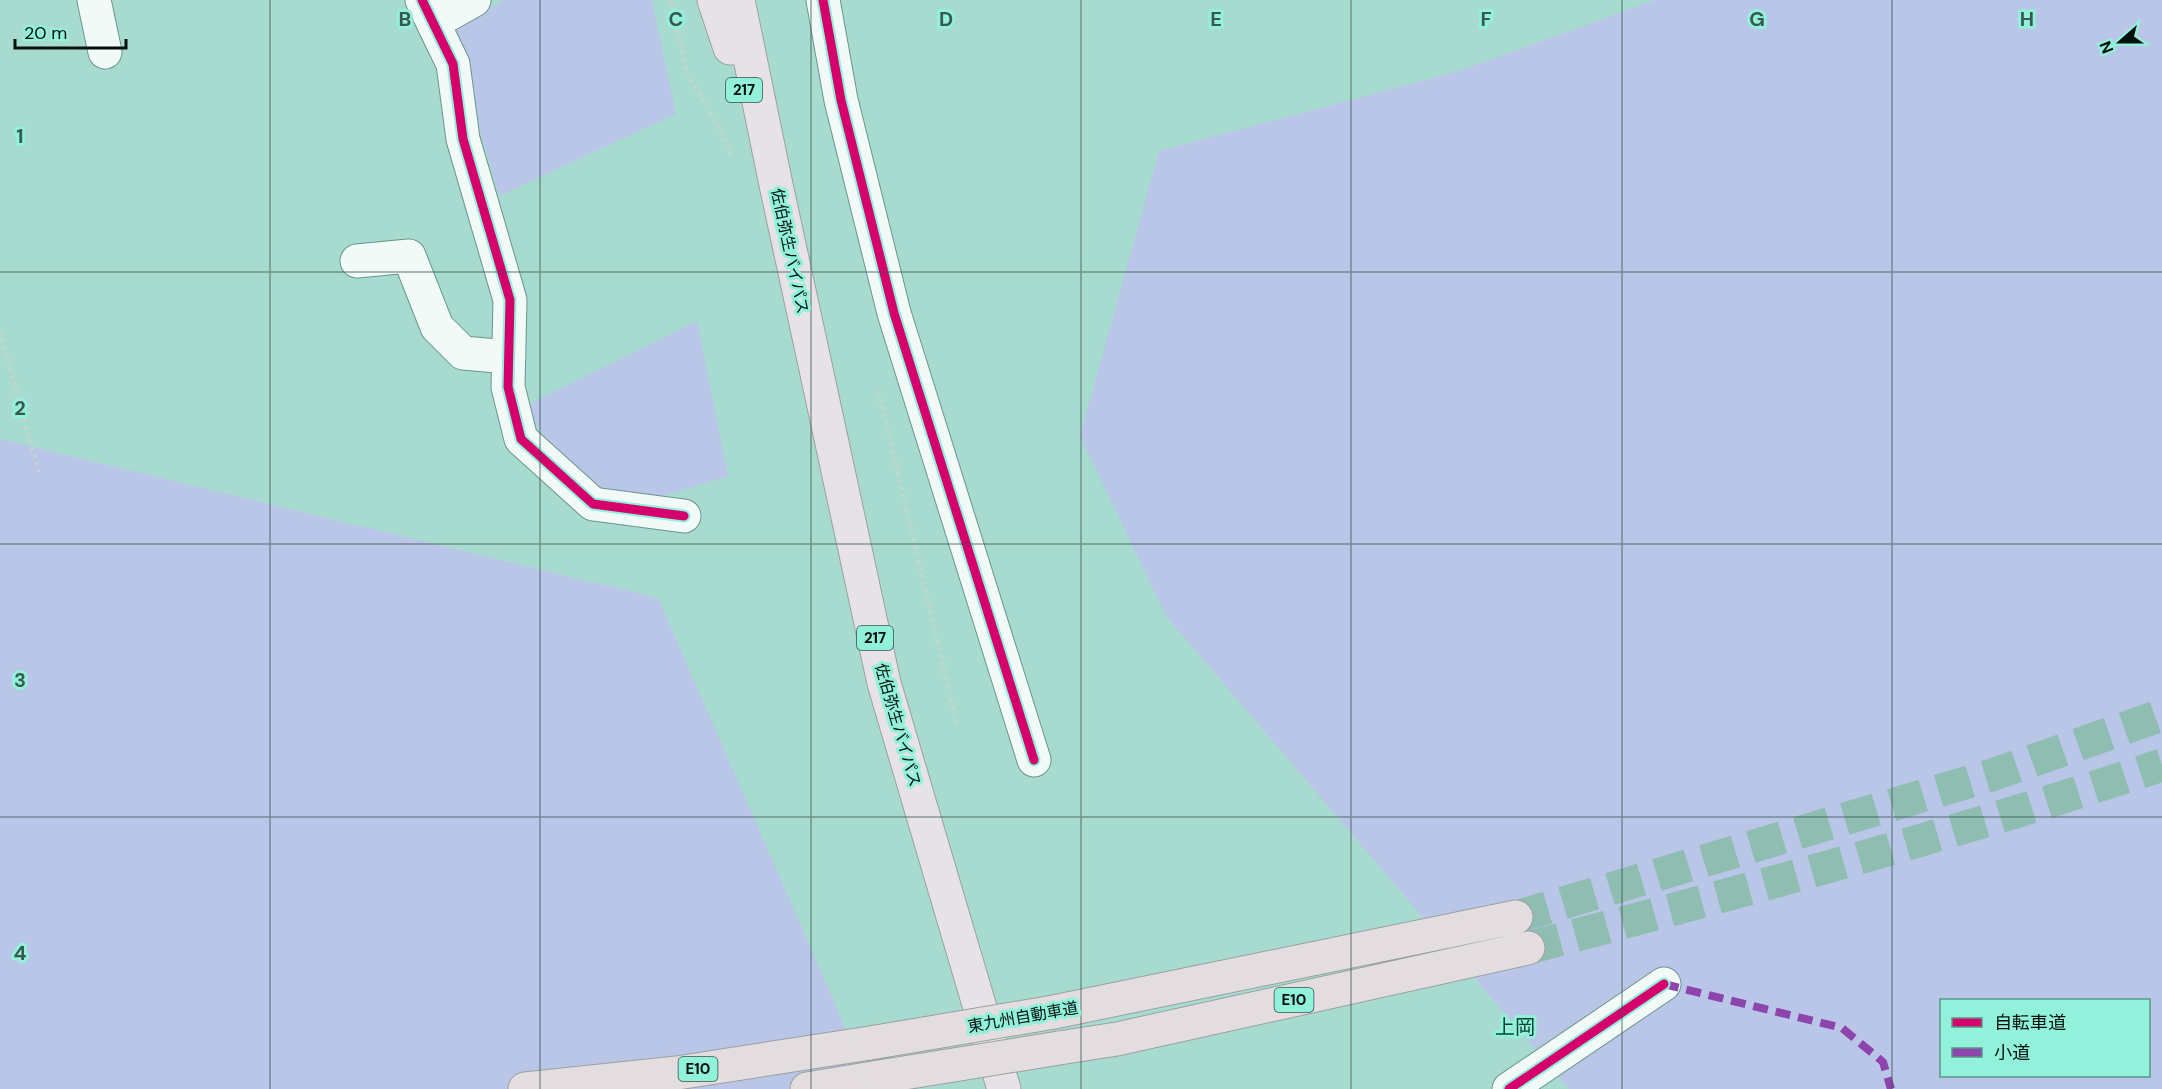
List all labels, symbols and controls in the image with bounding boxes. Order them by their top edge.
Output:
text: B [399,6,411,32]
text: C [669,6,683,32]
text: D [939,6,953,32]
text: E [1210,6,1222,32]
text: F [1480,6,1492,32]
text: G [1749,6,1765,32]
text: H [2020,6,2034,32]
scale bar [15,12,126,50]
north arrow [2090,12,2150,72]
text: 20 m [24,21,67,45]
text: N [2095,38,2118,56]
road number: 217 [726,78,762,102]
text: 1 [16,123,24,149]
street label: 佐伯弥生バイパス [766,186,814,316]
text: 2 [14,395,26,421]
road number: 217 [857,626,893,650]
street label: 佐伯弥生バイパス [870,661,926,789]
text: 3 [14,667,26,693]
text: 4 [14,940,27,966]
road number: E10 [1274,988,1314,1012]
street label: 東九州自動車道 [966,997,1080,1037]
legend [1940,999,2150,1077]
text: 自転車道 [1994,1011,2066,1035]
district label: 上岡 [1495,1014,1535,1040]
text: 小道 [1994,1041,2030,1065]
road number: E10 [678,1057,718,1081]

